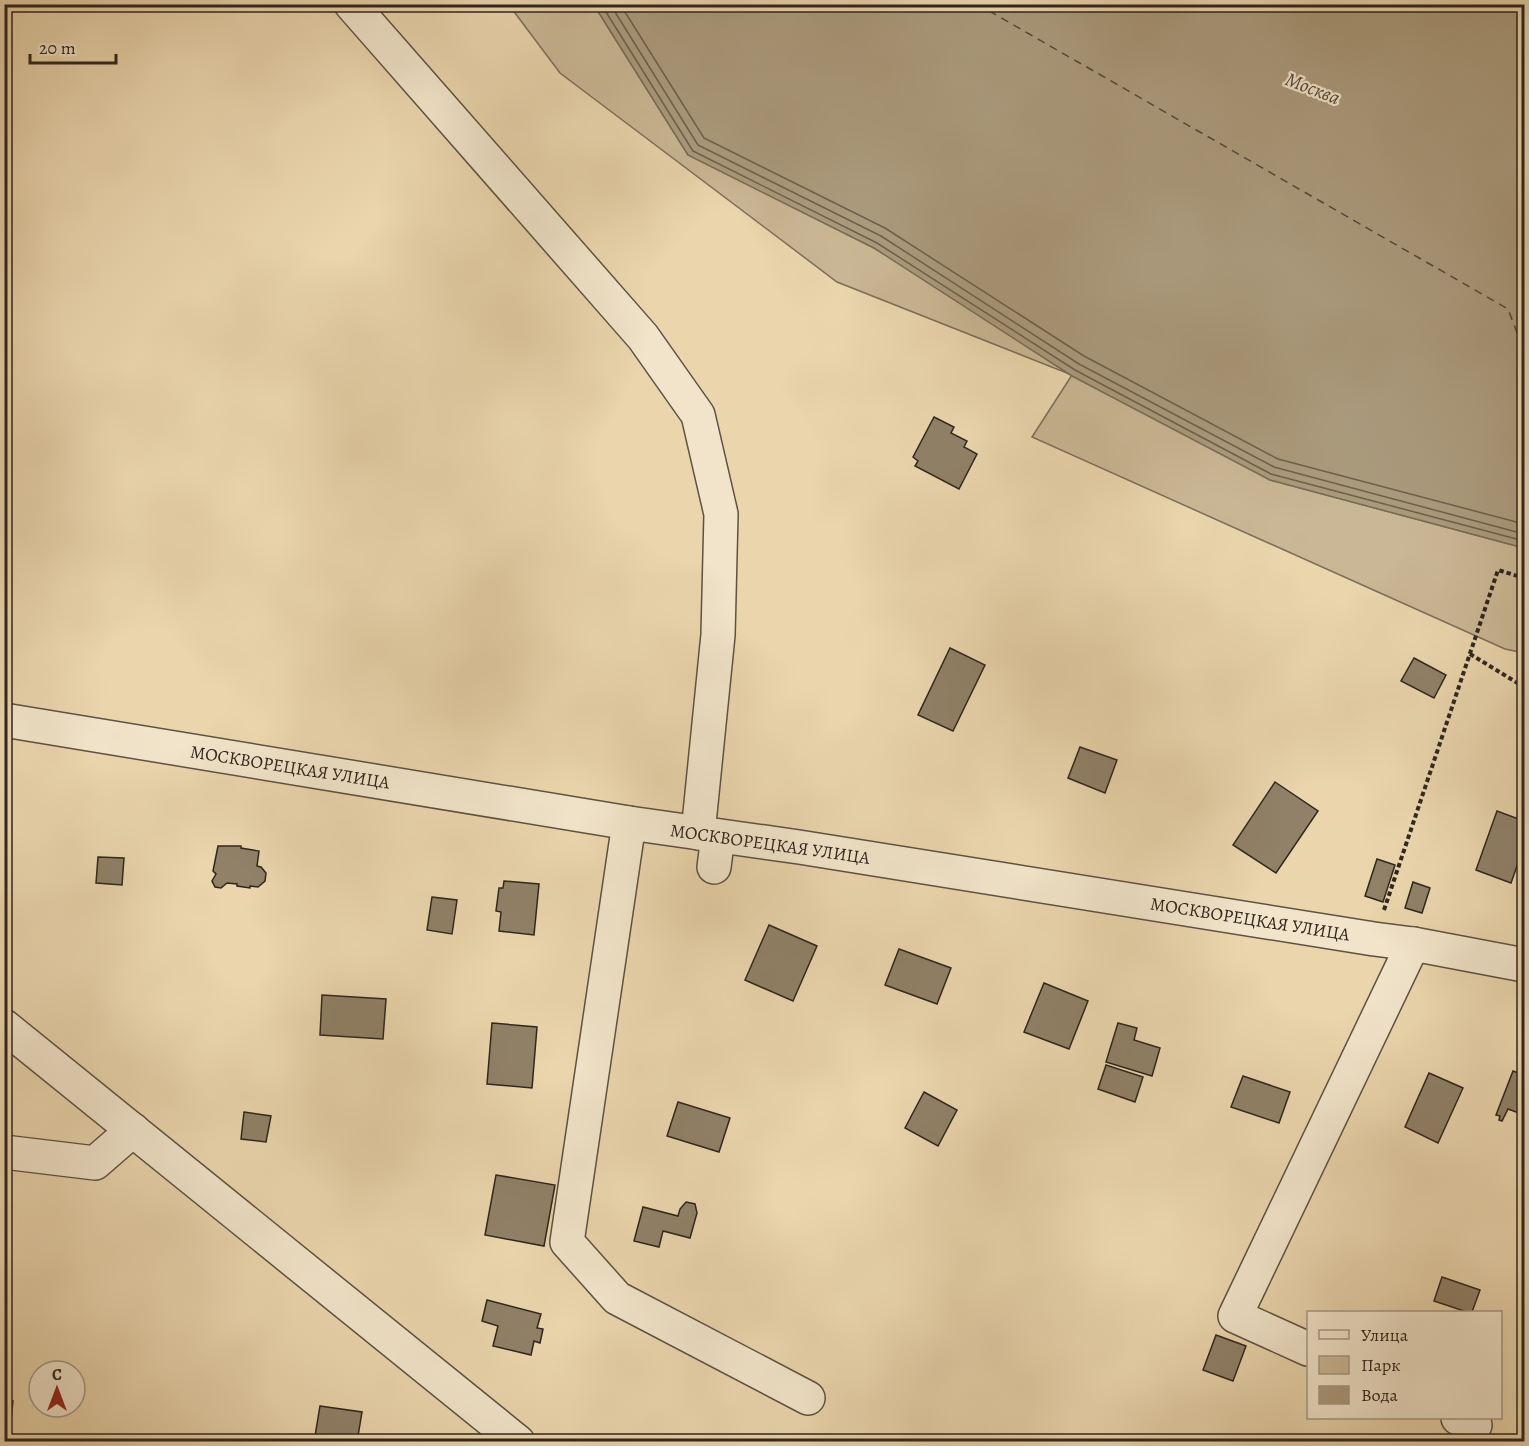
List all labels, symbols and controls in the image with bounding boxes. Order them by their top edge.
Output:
scale bar [30,27,116,65]
text: 20 m [39,36,76,60]
water label: Москва [1281,66,1344,111]
street label: МОСКВОРЕЦКАЯ УЛИЦА [189,739,392,795]
street label: МОСКВОРЕЦКАЯ УЛИЦА [669,818,872,870]
street label: МОСКВОРЕЦКАЯ УЛИЦА [1149,891,1352,947]
legend [1307,1311,1502,1419]
text: Улица [1361,1323,1409,1347]
text: Парк [1361,1353,1401,1377]
north arrow [27,1359,87,1419]
text: С [52,1364,62,1386]
text: Вода [1361,1383,1399,1407]

